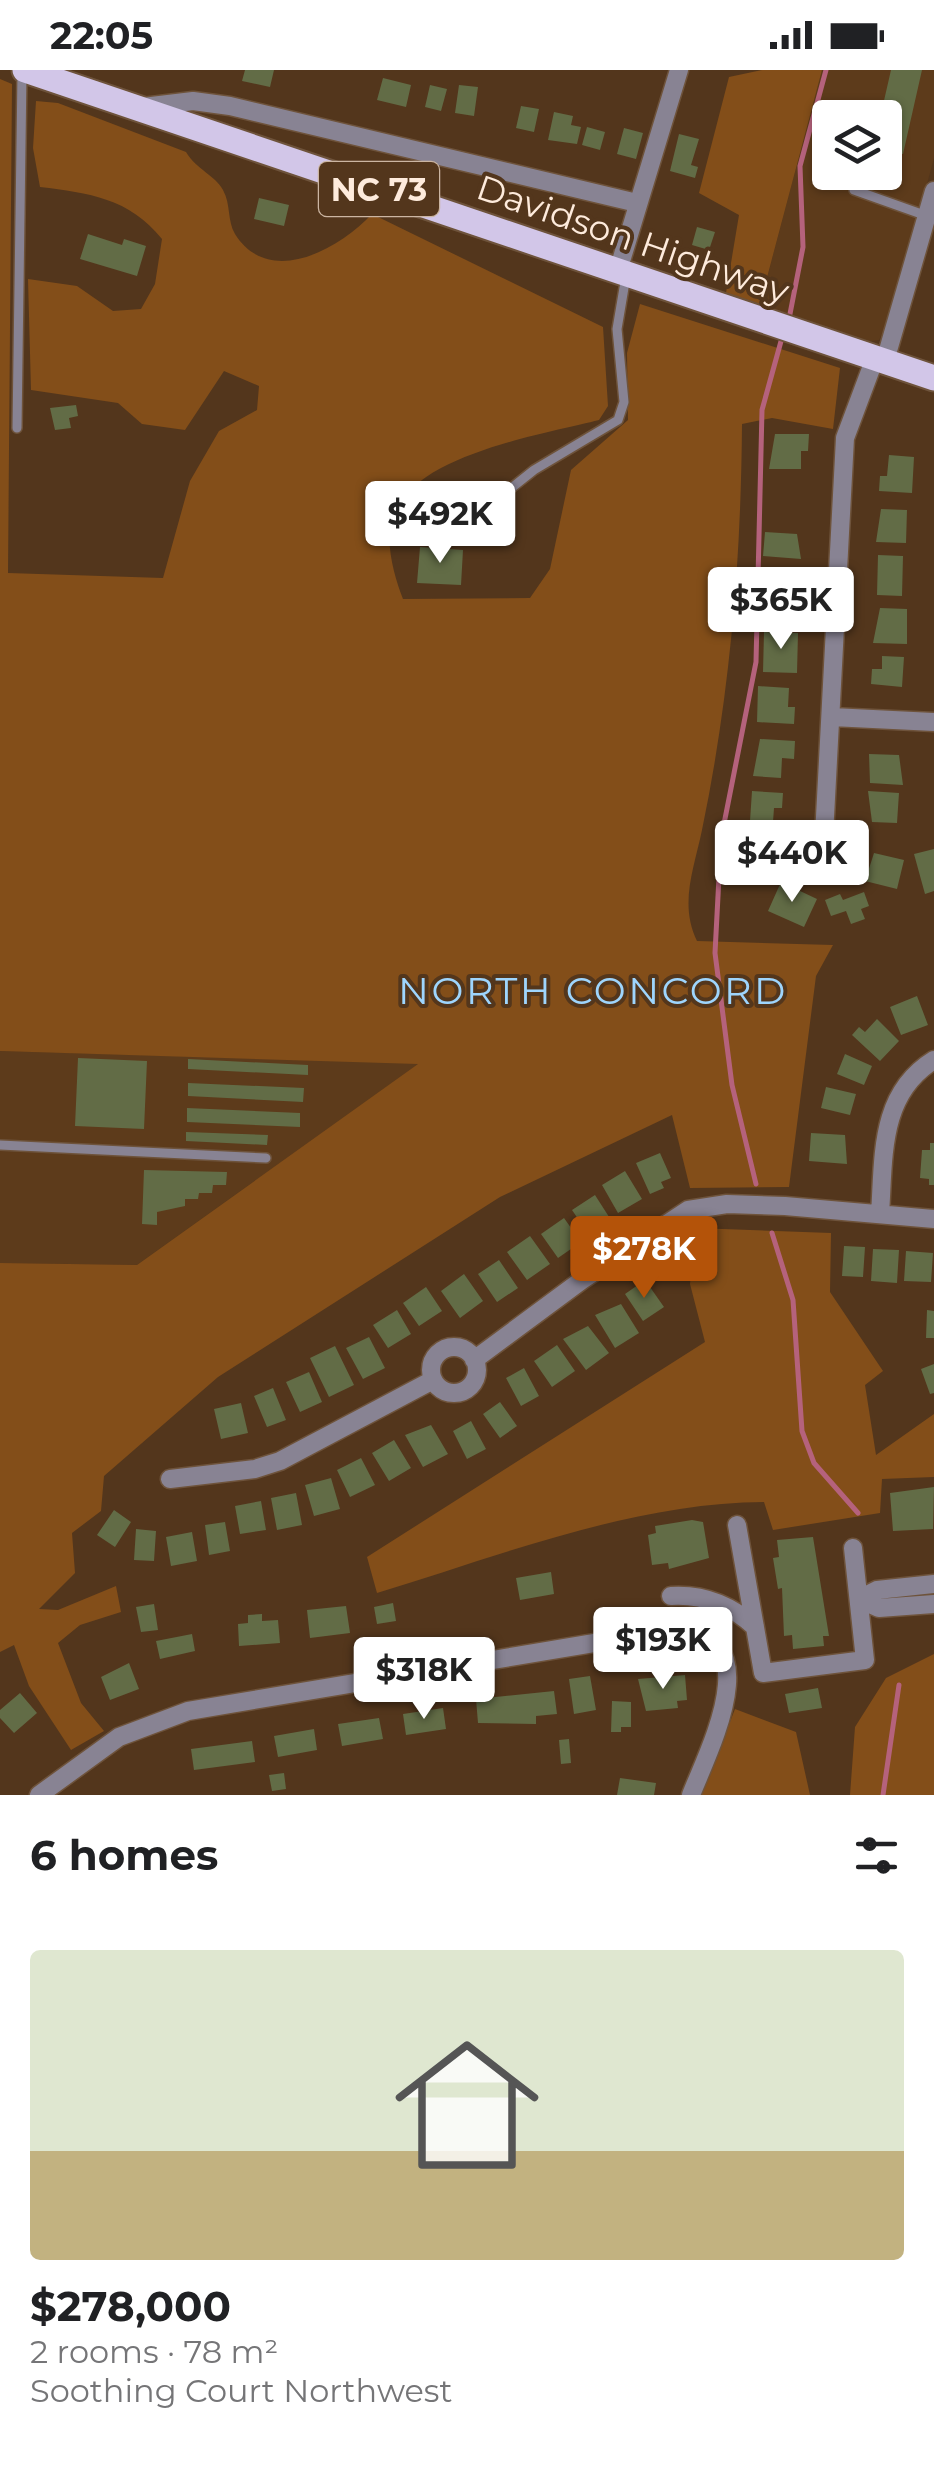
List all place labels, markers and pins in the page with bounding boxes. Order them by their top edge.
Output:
pin: $492K [370,481,510,566]
pin: $365K [711,567,851,652]
pin: $440K [722,820,862,905]
pin: $278K [574,1216,714,1301]
pin: $193K [593,1607,733,1692]
pin: $318K [354,1637,494,1722]

